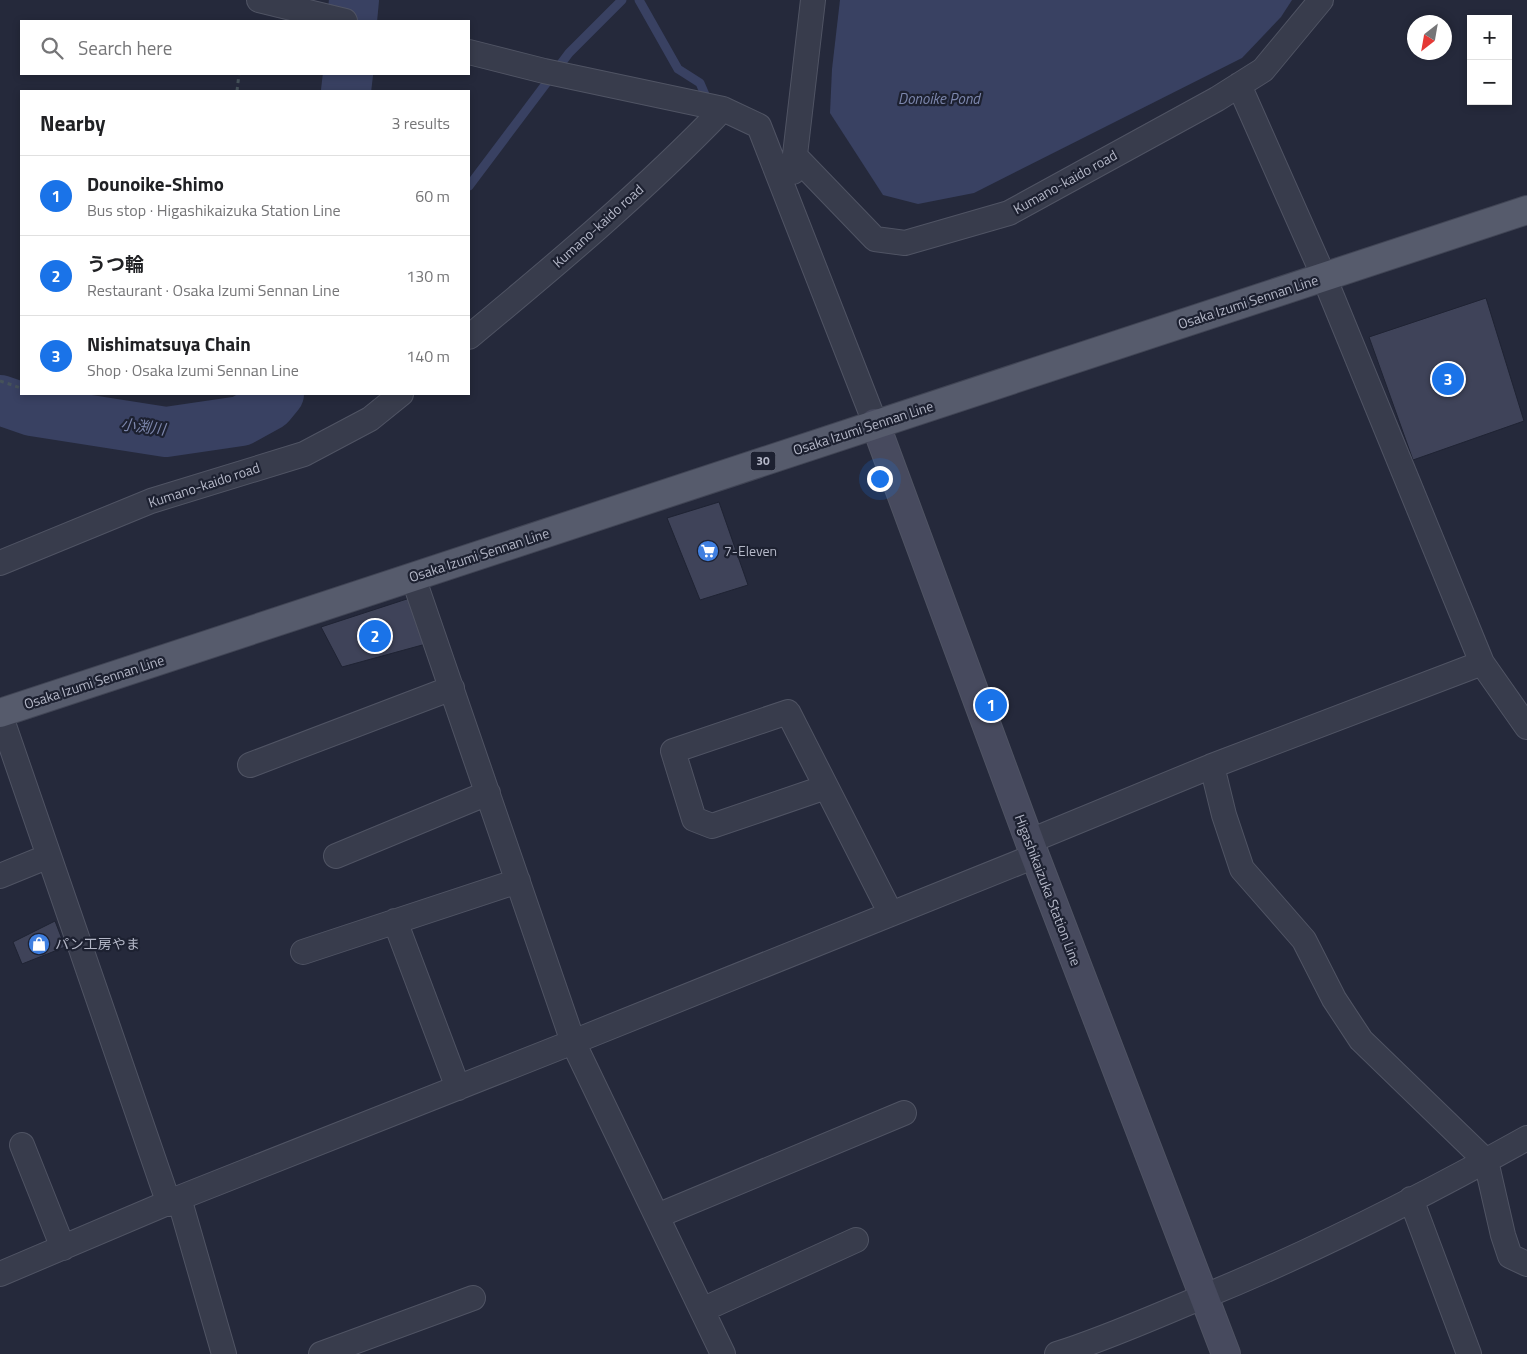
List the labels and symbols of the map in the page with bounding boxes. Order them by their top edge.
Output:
north arrow [1407,15,1452,60]
water label: Donoike Pond [898,87,981,110]
street label: Kumano-kaido road [1009,144,1121,219]
street label: Kumano-kaido road [547,179,648,272]
street label: Osaka Izumi Sennan Line [1175,269,1321,334]
pin: 3 [1432,360,1464,398]
street label: Osaka Izumi Sennan Line [790,395,936,460]
water label: 小渕川 [119,412,169,441]
road number: 30 [750,452,776,471]
street label: Kumano-kaido road [145,457,262,512]
your location [867,466,893,492]
street label: Osaka Izumi Sennan Line [406,522,552,587]
supermarket icon: 7-Eleven [696,539,720,563]
place label: 7-Eleven [724,540,777,561]
pin: 2 [359,617,391,655]
street label: Osaka Izumi Sennan Line [21,649,167,714]
pin: 1 [975,686,1007,724]
street label: Higashikaizuka Station Line [1010,811,1087,969]
shop icon: パン工房やま [27,932,51,956]
place label: パン工房やま [55,933,140,954]

